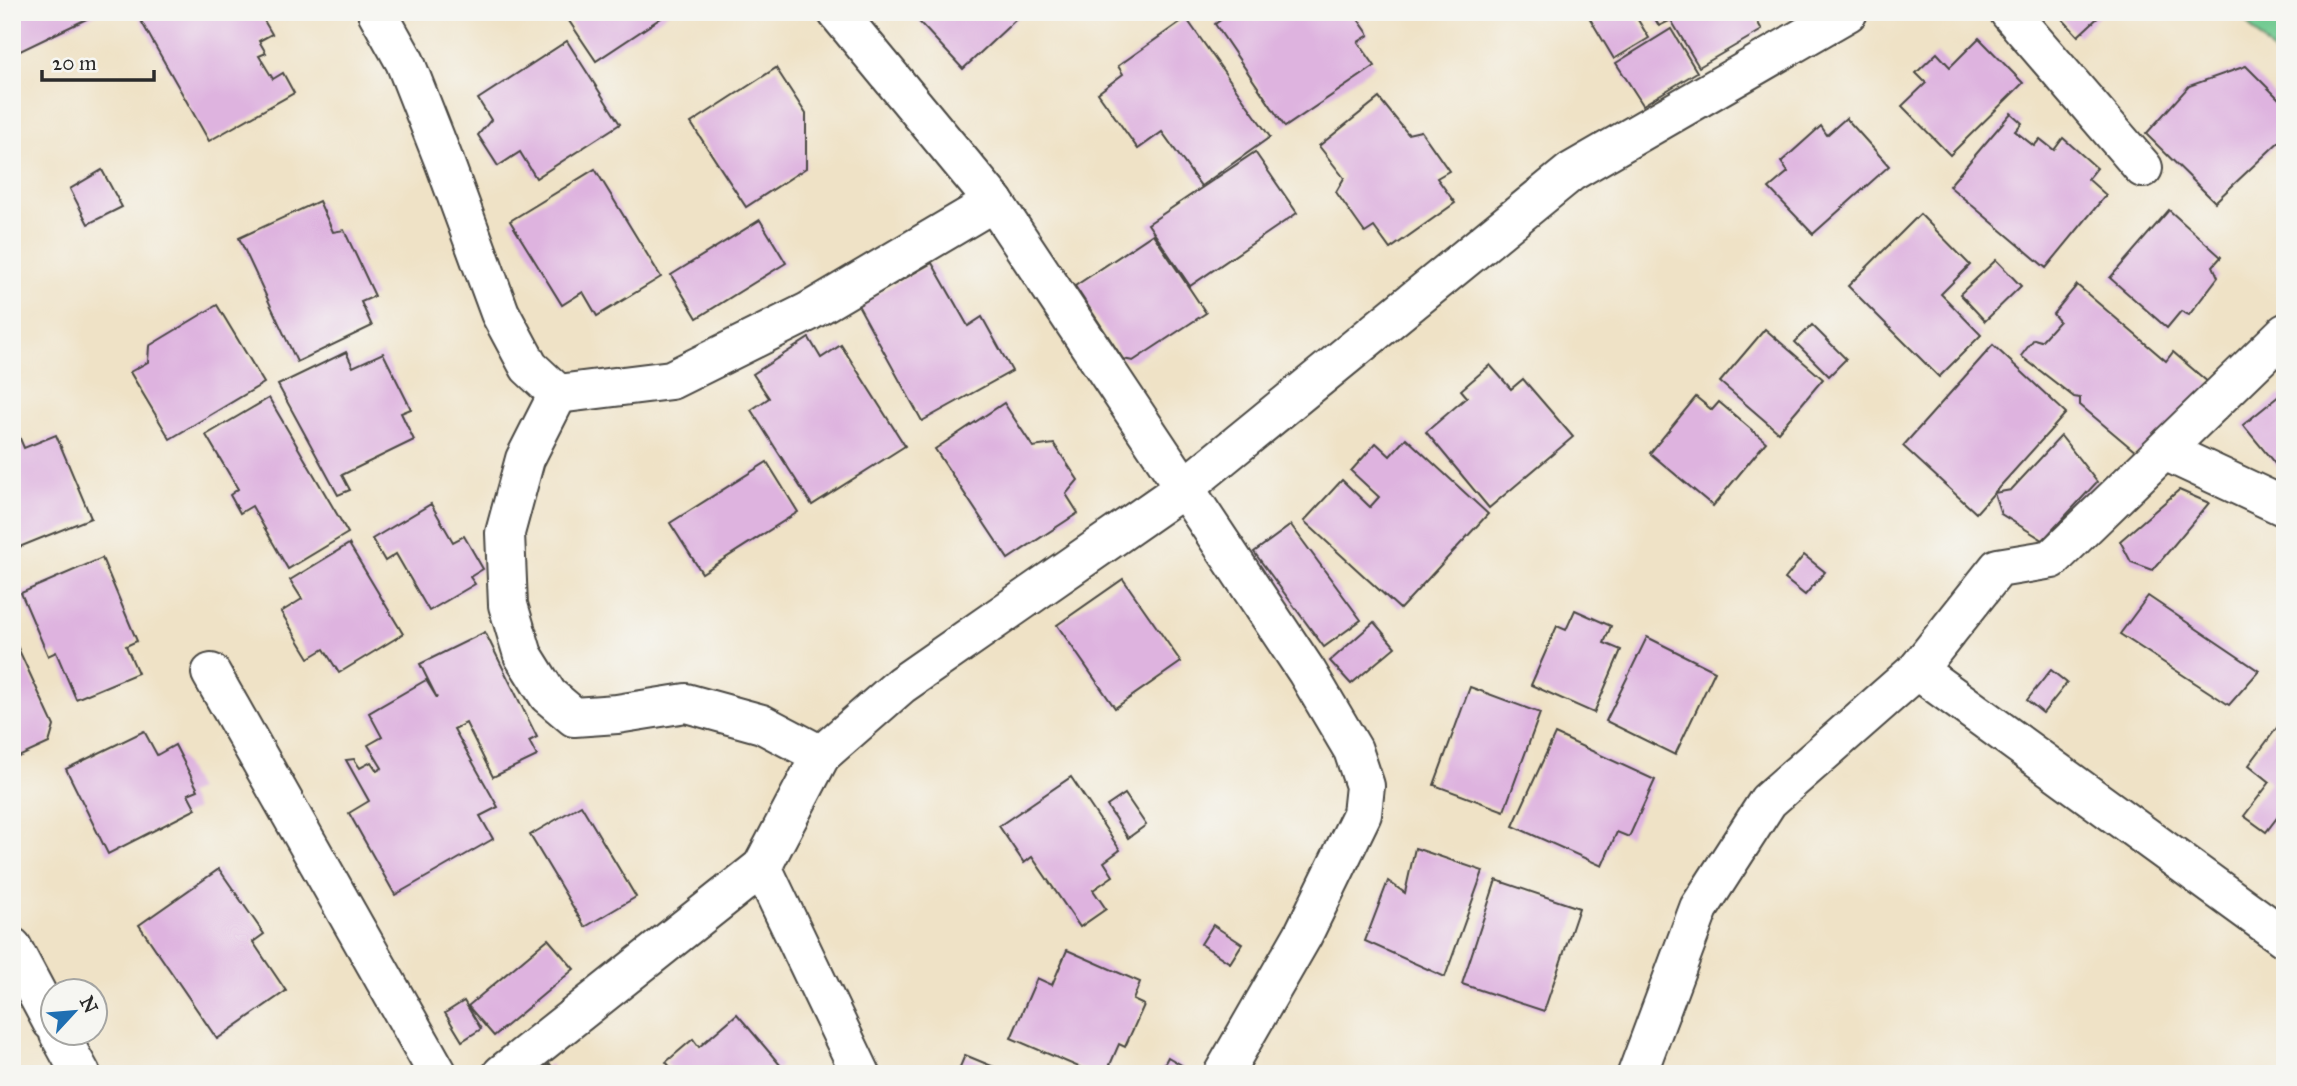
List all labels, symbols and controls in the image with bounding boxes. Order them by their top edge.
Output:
scale bar [42,38,154,82]
text: 20 m [52,50,97,76]
north arrow [38,978,108,1048]
text: N [75,992,103,1017]

